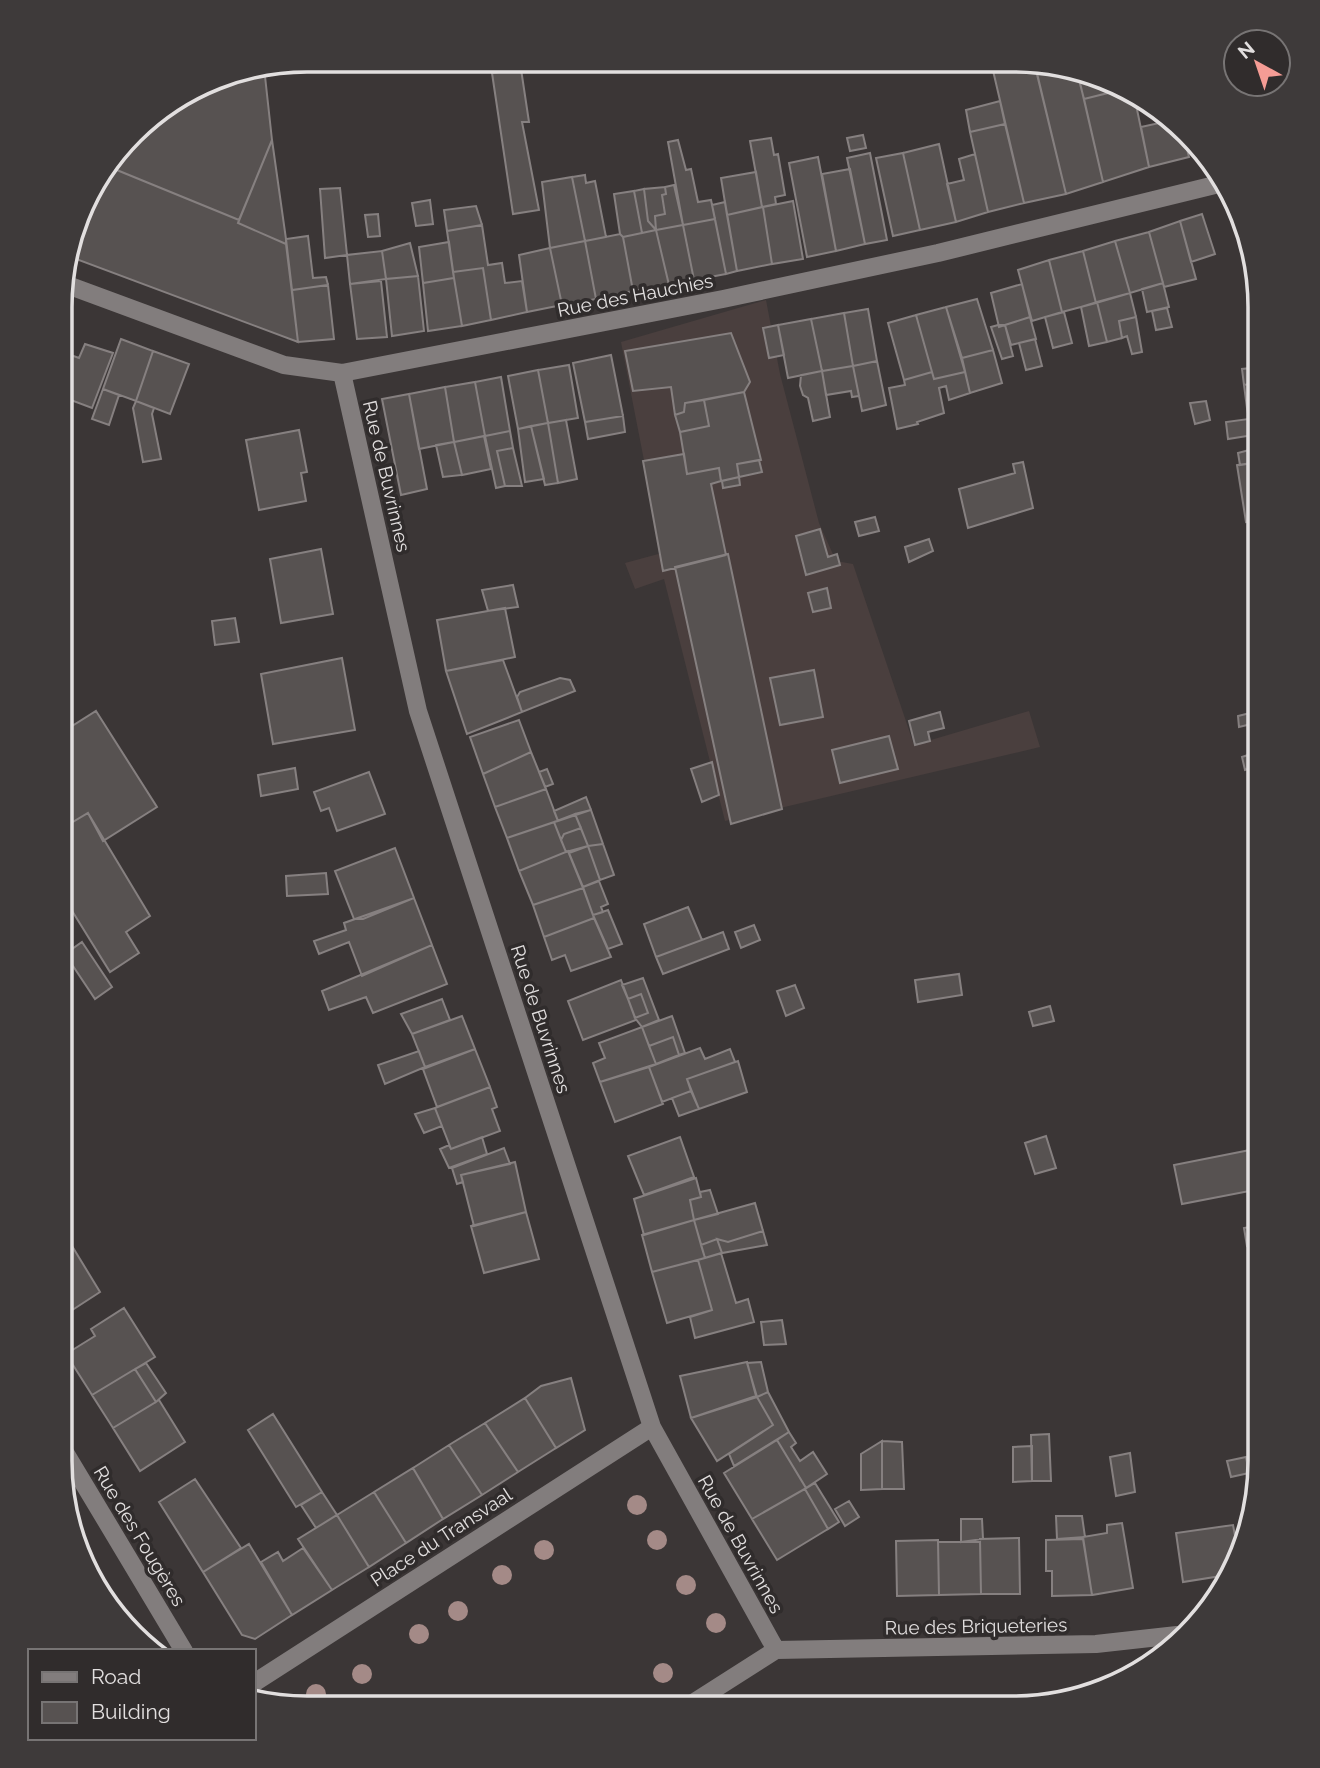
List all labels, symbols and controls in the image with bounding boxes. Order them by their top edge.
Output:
north arrow [1222,28,1292,98]
text: N [1233,37,1259,63]
street label: Rue des Hauchies [555,269,715,321]
street label: Rue de Buvrinnes [359,398,415,554]
street label: Rue de Buvrinnes [507,942,575,1096]
street label: Rue des Fougères [90,1462,190,1610]
street label: Rue de Buvrinnes [694,1471,788,1617]
street label: Place du Transvaal [366,1483,516,1591]
street label: Rue des Briqueteries [885,1613,1067,1639]
legend [28,1649,256,1740]
text: Road [91,1664,141,1689]
text: Building [91,1699,171,1724]

